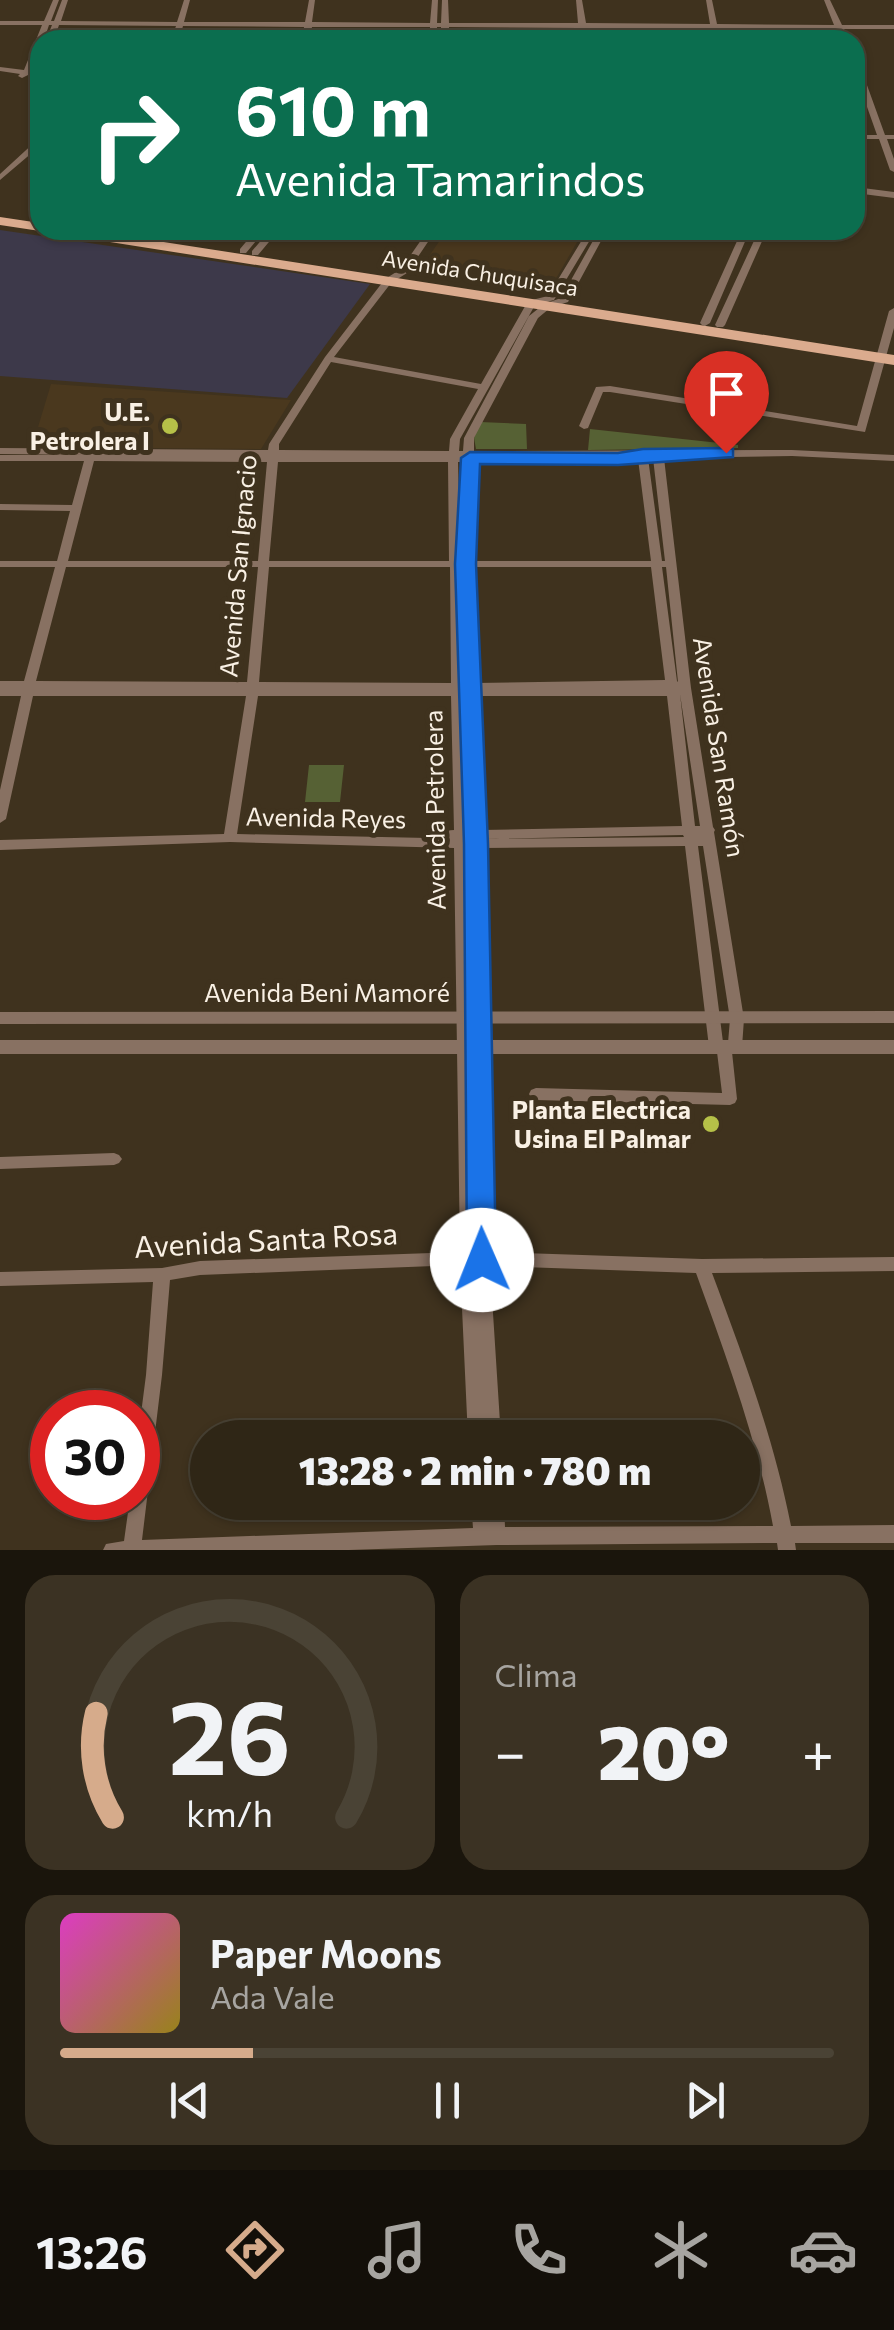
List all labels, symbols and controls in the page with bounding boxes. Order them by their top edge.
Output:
text: 610 m [235,65,431,150]
icon: right [70,70,200,200]
text: Avenida Tamarindos [235,150,645,205]
street label: Avenida Chuquisaca [380,244,580,301]
pin [684,351,769,454]
icon: arrive [699,366,754,421]
place label: U.E. Petrolera I [30,396,150,455]
marker: U.E. Petrolera I [159,415,181,437]
street label: Avenida San Ignacio [212,453,262,679]
street label: Avenida San Ramón [688,635,752,859]
street label: Avenida Petrolera [417,710,451,910]
street label: Avenida Reyes [245,801,407,833]
street label: Avenida Beni Mamoré [204,977,450,1007]
place label: Planta Electrica Usina El Palmar [512,1094,691,1153]
marker: Planta Electrica Usina El Palmar [700,1113,722,1135]
position arrow [430,1208,534,1312]
street label: Avenida Santa Rosa [133,1213,399,1264]
speed limit sign: 30 [30,1390,160,1520]
text: 13:28 · 2 min · 780 m [299,1446,651,1493]
text: Clima [495,1654,577,1694]
text: 26 [168,1669,291,1796]
text: 20° [598,1704,730,1795]
text: − [495,1717,526,1784]
text: + [802,1717,834,1784]
text: km/h [186,1791,273,1834]
text: Paper Moons [210,1929,442,1976]
text: Ada Vale [210,1976,335,2016]
icon: previous [162,2073,217,2128]
icon: pause [420,2073,475,2128]
icon: next [678,2073,733,2128]
icon: directions [220,2215,290,2285]
icon: music [362,2215,432,2285]
icon: phone [504,2215,574,2285]
icon: climate [646,2215,716,2285]
icon: car [788,2215,858,2285]
text: 13:26 [36,2223,148,2278]

